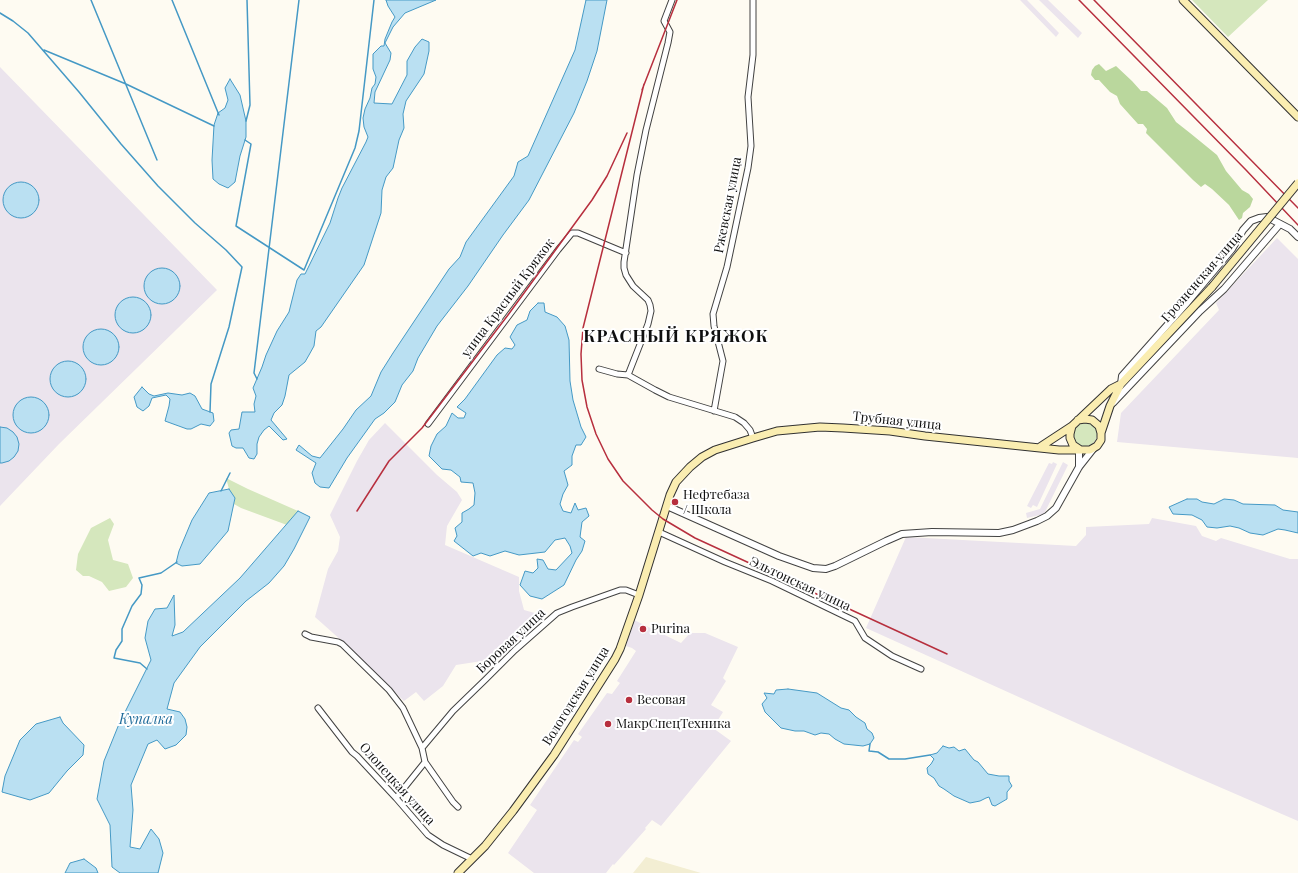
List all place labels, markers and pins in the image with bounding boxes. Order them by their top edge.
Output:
place label: Нефтебаза / Школа [683,487,750,518]
marker: Нефтебаза / Школа [670,497,680,507]
place label: Purina [651,621,690,637]
marker: Purina [638,624,648,634]
place label: Весовая [637,692,686,708]
marker: Весовая [624,695,634,705]
place label: МакрСпецТехника [616,716,731,732]
marker: МакрСпецТехника [603,719,613,729]

